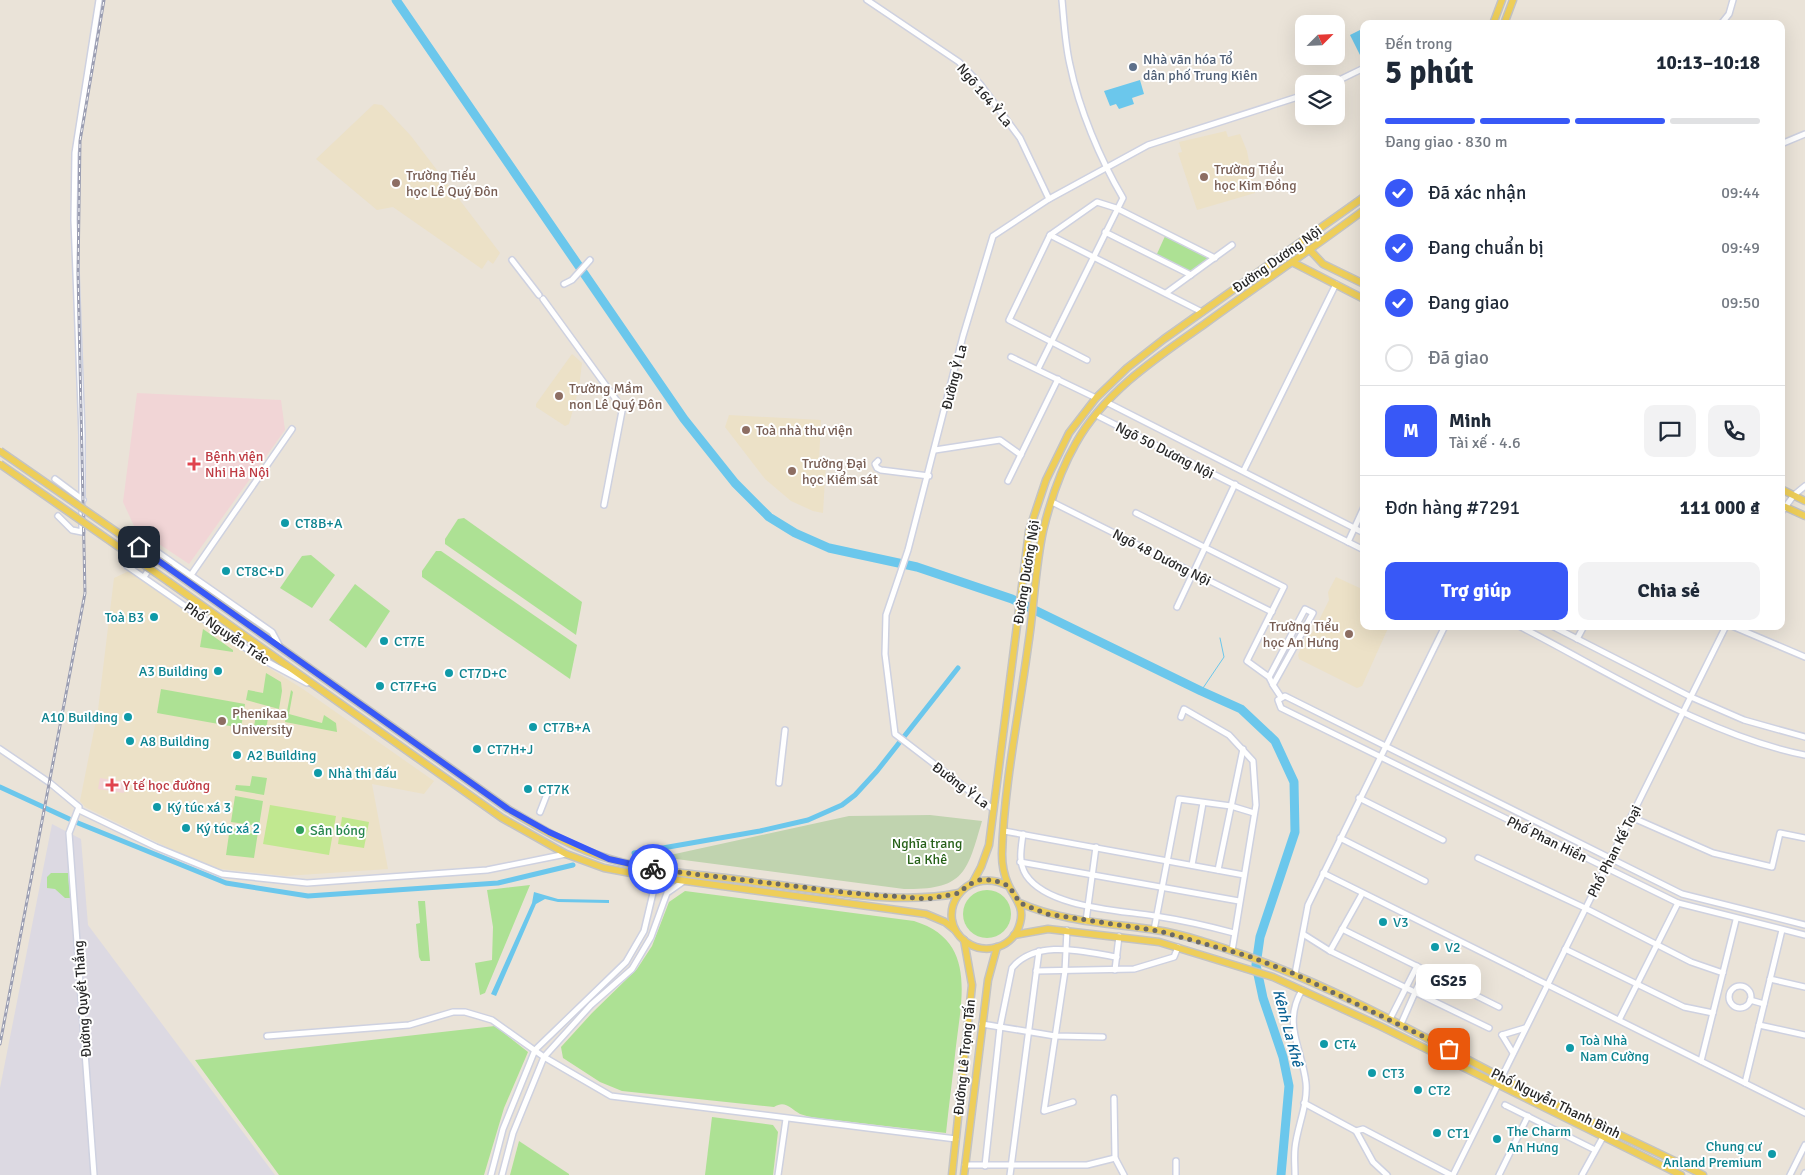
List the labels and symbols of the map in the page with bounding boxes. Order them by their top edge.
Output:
north arrow [1295,15,1345,65]
place label: Nhà văn hóa Tổ dân phố Trung Kiên [1143,51,1258,84]
street label: Ngõ 164 Ỷ La [953,60,1016,130]
marker: Nhà văn hóa Tổ dân phố Trung Kiên [1127,61,1139,73]
place label: Trường Tiểu học Kim Đồng [1214,161,1297,194]
place label: Trường Tiểu học Lê Quý Đôn [406,167,498,200]
marker: Trường Tiểu học Kim Đồng [1198,171,1210,183]
marker: Trường Tiểu học Lê Quý Đôn [390,177,402,189]
street label: Đường Dương Nội [1229,222,1325,297]
street label: Đường Ỷ La [938,343,971,412]
place label: Trường Mầm non Lê Quý Đôn [569,380,662,413]
marker: Trường Mầm non Lê Quý Đôn [553,390,565,402]
street label: Ngõ 50 Dương Nội [1113,418,1217,483]
place label: Toà nhà thư viện [756,422,853,439]
marker: Toà nhà thư viện [740,424,752,436]
place label: Bệnh viện Nhi Hà Nội [205,448,269,481]
place label: Trường Đại học Kiểm sát [802,455,878,488]
marker: Bệnh viện Nhi Hà Nội [187,457,201,471]
marker: Trường Đại học Kiểm sát [786,465,798,477]
place label: CT8B+A [295,515,343,532]
marker: CT8B+A [279,517,291,529]
street label: Đường Dương Nội [1010,519,1043,625]
street label: Ngõ 48 Dương Nội [1110,525,1214,590]
pin [118,526,160,568]
place label: CT8C+D [236,563,284,580]
marker: CT8C+D [220,565,232,577]
street label: Phố Nguyễn Trác [181,599,273,669]
place label: Toà B3 [105,609,144,626]
marker: Toà B3 [148,611,160,623]
place label: Trường Tiểu học An Hưng [1263,618,1339,651]
marker: Trường Tiểu học An Hưng [1343,628,1355,640]
place label: CT7E [394,633,425,650]
marker: CT7E [378,635,390,647]
place label: A3 Building [139,663,208,680]
marker: A3 Building [212,665,224,677]
place label: CT7D+C [459,665,507,682]
marker: CT7D+C [443,667,455,679]
place label: CT7F+G [390,678,437,695]
marker: CT7F+G [374,680,386,692]
place label: Phenikaa University [232,705,293,738]
place label: A10 Building [41,709,118,726]
marker: A10 Building [122,711,134,723]
marker: Phenikaa University [216,715,228,727]
place label: CT7B+A [543,719,591,736]
marker: CT7B+A [527,721,539,733]
place label: A8 Building [140,733,209,750]
marker: A8 Building [124,735,136,747]
place label: CT7H+J [487,741,533,758]
marker: CT7H+J [471,743,483,755]
place label: A2 Building [247,747,316,764]
marker: A2 Building [231,749,243,761]
street label: Đường Ỷ La [929,759,992,812]
place label: Nhà thi đấu [328,765,397,782]
marker: Nhà thi đấu [312,767,324,779]
place label: Y tế học đường [123,777,210,794]
marker: Y tế học đường [105,778,119,792]
place label: CT7K [538,781,570,798]
marker: CT7K [522,783,534,795]
place label: Ký túc xá 3 [167,799,231,816]
marker: Ký túc xá 3 [151,801,163,813]
street label: Phố Phan Kế Toại [1584,802,1645,900]
street label: Phố Phan Hiền [1504,813,1590,866]
place label: Ký túc xá 2 [196,820,260,837]
marker: Ký túc xá 2 [180,822,192,834]
place label: Sân bóng [310,822,365,839]
marker: Sân bóng [294,824,306,836]
park label: Nghĩa trang La Khê [892,835,962,868]
courier [628,844,678,894]
place label: V3 [1393,914,1409,931]
marker: V3 [1377,916,1389,928]
place label: V2 [1445,939,1461,956]
street label: Đường Quyết Thắng [70,940,95,1058]
marker: V2 [1429,941,1441,953]
callout: GS25 [1416,964,1482,999]
water label: Kênh La Khê [1269,987,1307,1070]
street label: Đường Lê Trọng Tấn [950,998,979,1116]
pin [1428,1028,1470,1070]
place label: Toà Nhà Nam Cường [1580,1032,1649,1065]
place label: CT4 [1334,1036,1357,1053]
marker: CT4 [1318,1038,1330,1050]
marker: Toà Nhà Nam Cường [1564,1042,1576,1054]
place label: CT3 [1382,1065,1405,1082]
street label: Phố Nguyễn Thanh Bình [1488,1065,1623,1142]
marker: CT3 [1366,1067,1378,1079]
place label: CT2 [1428,1082,1451,1099]
marker: CT2 [1412,1084,1424,1096]
place label: The Charm An Hưng [1507,1123,1571,1156]
place label: CT1 [1447,1125,1470,1142]
marker: CT1 [1431,1127,1443,1139]
marker: The Charm An Hưng [1491,1133,1503,1145]
place label: Chung cư Anland Premium [1663,1138,1763,1171]
marker: Chung cư Anland Premium [1766,1148,1778,1160]

